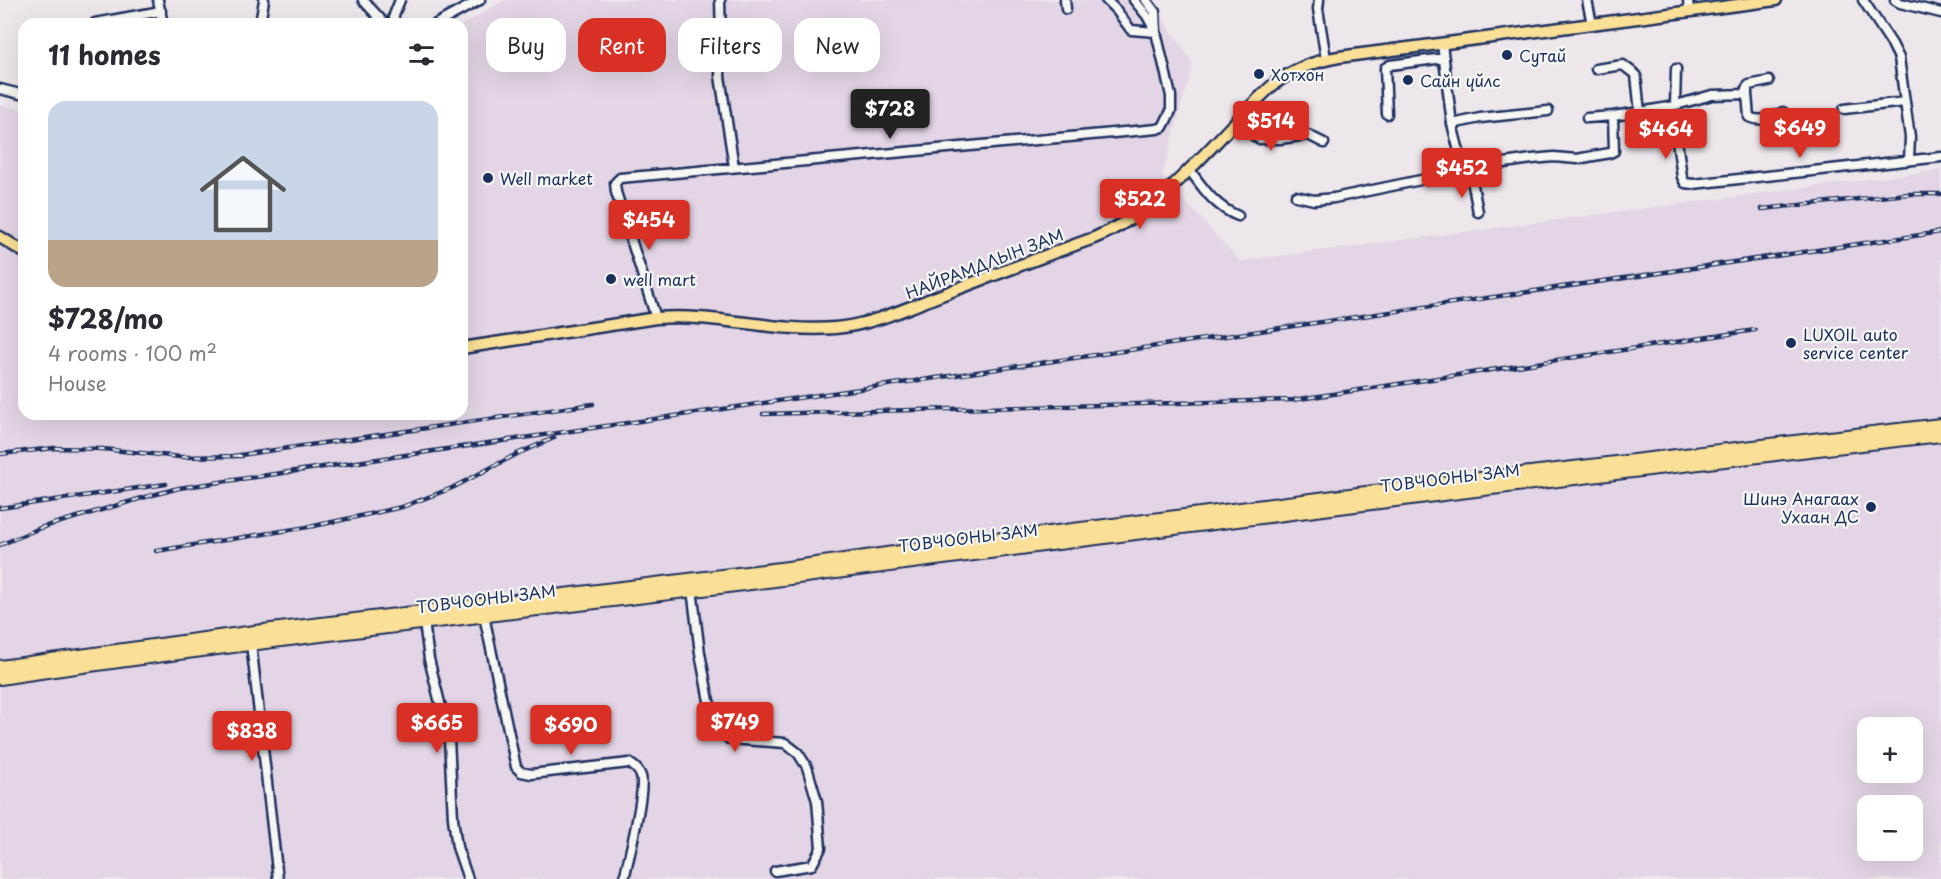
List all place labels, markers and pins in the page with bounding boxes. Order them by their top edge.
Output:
place label: Сутай [1519,43,1566,67]
marker: Сутай [1500,48,1514,62]
place label: Хотхон [1271,62,1325,86]
marker: Хотхон [1252,67,1266,81]
place label: Сайн үйлс [1420,68,1501,92]
marker: Сайн үйлс [1401,73,1415,87]
pin: $728 [854,89,926,140]
pin: $514 [1235,101,1307,152]
pin: $649 [1764,108,1836,159]
pin: $464 [1630,109,1702,160]
pin: $452 [1426,148,1498,199]
place label: Well market [500,166,593,190]
marker: Well market [481,171,495,185]
pin: $522 [1104,179,1176,230]
pin: $454 [613,200,685,251]
place label: well mart [623,267,696,291]
marker: well mart [604,272,618,286]
place label: LUXOIL auto service center [1803,322,1909,364]
marker: LUXOIL auto service center [1784,336,1798,350]
place label: Шинэ Анагаах Ухаан ДС [1743,486,1859,528]
marker: Шинэ Анагаах Ухаан ДС [1864,500,1878,514]
pin: $749 [699,702,771,753]
pin: $665 [401,703,473,754]
pin: $690 [535,705,607,756]
pin: $838 [216,711,288,762]

